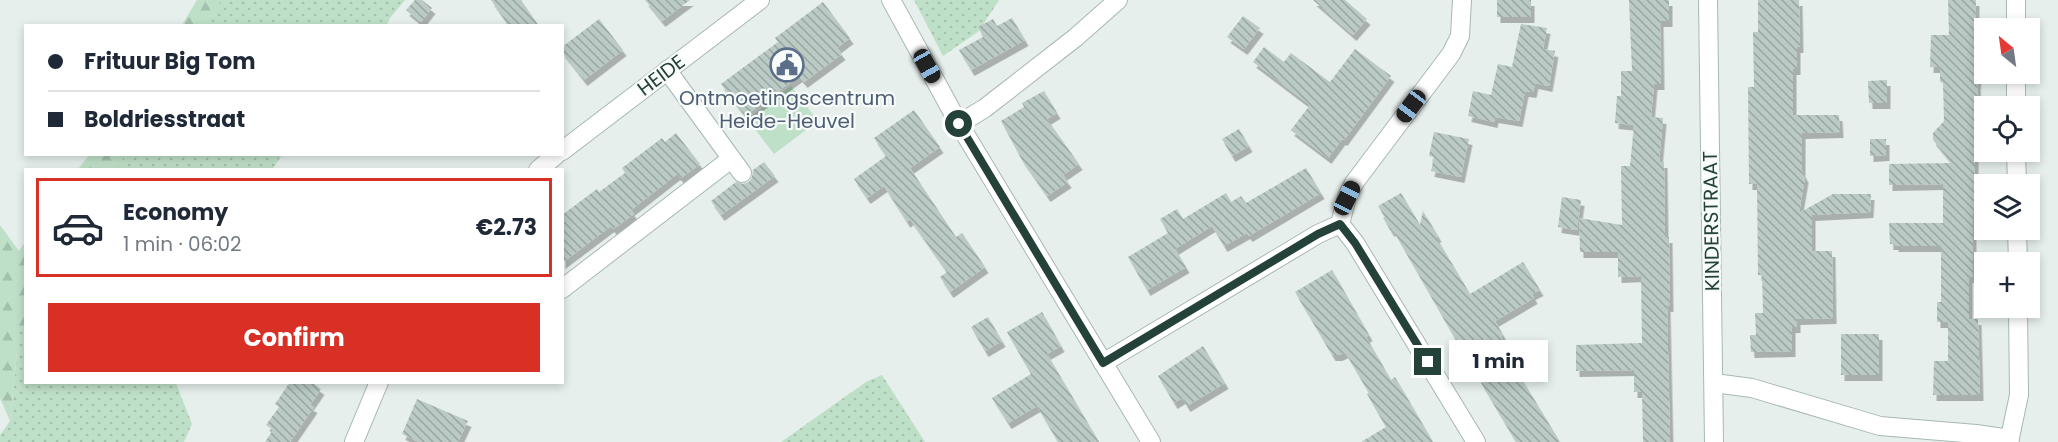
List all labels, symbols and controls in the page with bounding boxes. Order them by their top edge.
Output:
north arrow [1974,18,2040,84]
map controls [1974,18,2040,318]
text: Frituur Big Tom [84,46,256,77]
car [910,46,944,86]
public building icon: Ontmoetingscentrum Heide-Heuvel [769,47,805,83]
street label: HEIDE [631,48,691,102]
place label: Ontmoetingscentrum Heide-Heuvel [679,84,895,135]
car [1393,86,1429,126]
button: locate [1974,96,2040,162]
text: Boldriesstraat [84,104,245,135]
route start [945,110,972,137]
street label: KINDERSTRAAT [1696,151,1726,291]
button: layers [1974,174,2040,240]
car [1331,178,1363,218]
text: Economy [123,197,228,228]
icon: car [51,201,105,255]
text: €2.73 [476,212,537,243]
text: 1 min · 06:02 [123,230,242,258]
button: + [1974,252,2040,318]
button: Confirm [48,303,540,372]
callout: 1 min [1449,341,1548,383]
text: 1 min [1472,347,1525,375]
route end [1414,348,1441,375]

